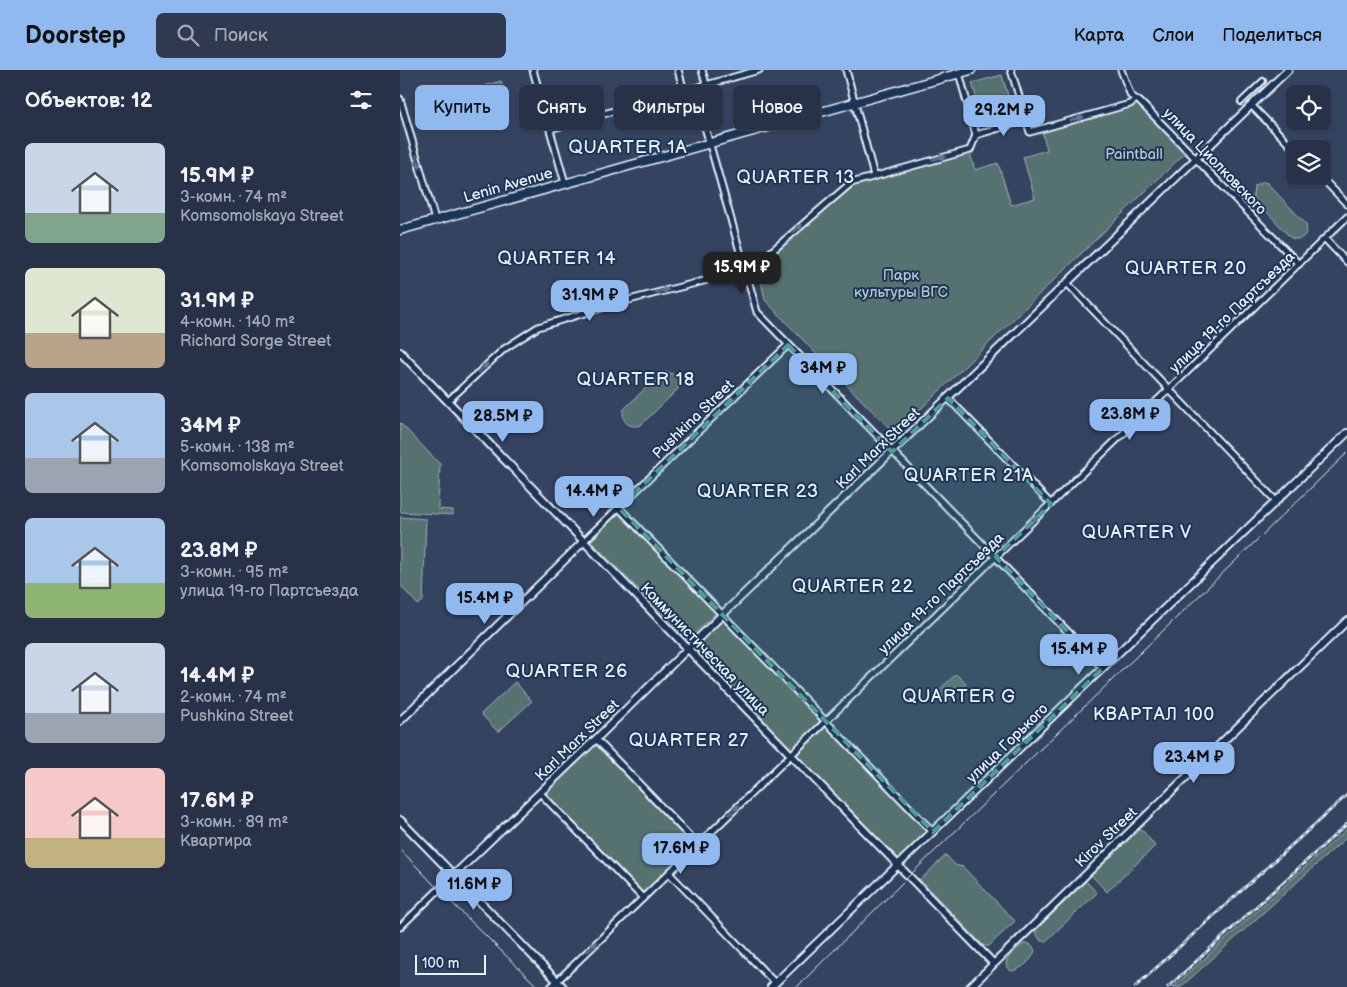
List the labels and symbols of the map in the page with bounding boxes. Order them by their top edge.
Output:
pin: 29.2M ₽ [958,94,1050,137]
street label: улица Циолковского [1159,104,1271,219]
one-way arrow [1069,114,1084,122]
district label: QUARTER 1A [569,137,687,158]
park label: Paintball [1105,145,1163,164]
one-way arrow [932,154,947,162]
one-way arrow [414,155,422,170]
street label: Lenin Avenue [461,164,555,207]
district label: QUARTER 13 [737,167,855,188]
one-way arrow [791,224,803,235]
street label: улица 19-го Партсъезда [1166,247,1299,377]
district label: QUARTER 14 [498,248,616,269]
pin: 15.9M ₽ [696,252,788,294]
district label: QUARTER 20 [1125,258,1247,279]
park label: Парк культуры ВГС [854,266,948,302]
pin: 31.9M ₽ [544,280,636,322]
one-way arrow [654,287,669,295]
pin: 34M ₽ [788,352,858,395]
one-way arrow [477,362,489,374]
district label: QUARTER 18 [577,369,695,390]
street label: Pushkina Street [649,375,738,463]
pin: 23.8M ₽ [1084,398,1176,441]
pin: 28.5M ₽ [457,400,549,443]
street label: Karl Marx Street [832,403,925,493]
district label: QUARTER 21A [904,465,1034,486]
pin: 14.4M ₽ [548,476,640,518]
district label: QUARTER 23 [697,481,819,502]
one-way arrow [1027,515,1039,527]
district label: QUARTER V [1082,522,1192,543]
street label: улица 19-го Партсъезда [875,528,1008,658]
district label: QUARTER 22 [792,576,914,597]
street label: Коммунистическая улица [636,579,773,720]
pin: 15.4M ₽ [439,582,531,625]
pin: 15.4M ₽ [1033,634,1125,676]
district label: QUARTER 26 [506,661,628,682]
district label: QUARTER G [902,686,1016,707]
street label: Karl Marx Street [531,695,624,785]
street label: улица Горького [962,699,1052,787]
district label: КВАРТАЛ 100 [1093,704,1215,725]
district label: QUARTER 27 [629,730,749,751]
pin: 23.4M ₽ [1148,742,1240,784]
street label: Kirov Street [1071,803,1142,872]
one-way arrow [728,804,740,816]
pin: 17.6M ₽ [635,832,727,875]
pin: 11.6M ₽ [428,868,520,911]
one-way arrow [586,941,598,953]
scale bar [415,952,486,975]

